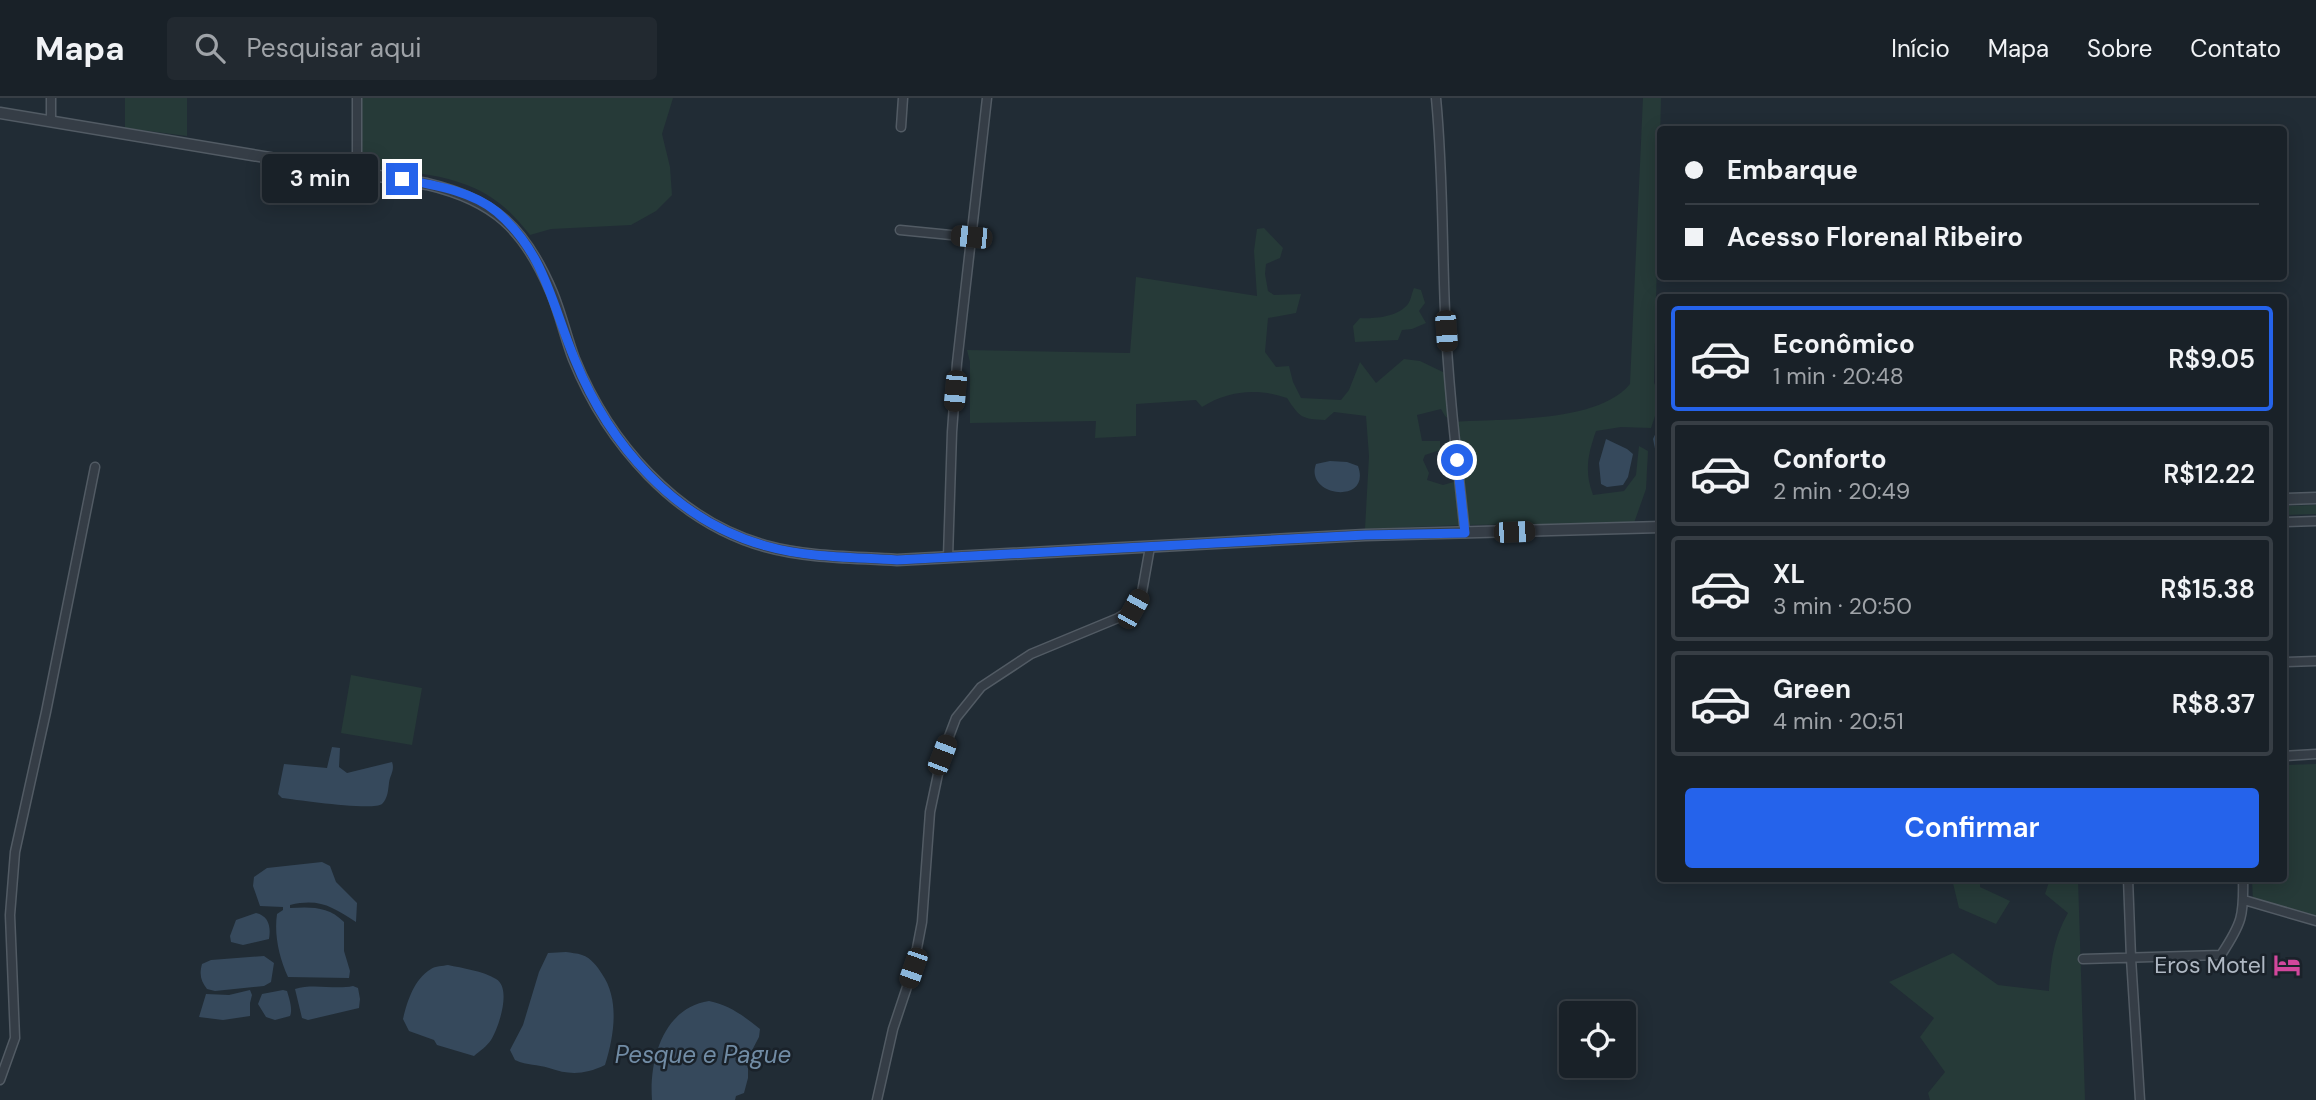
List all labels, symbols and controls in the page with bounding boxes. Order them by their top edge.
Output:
search box [167,17,657,80]
text: Mapa [35,27,125,70]
icon: search [191,29,229,67]
text: Pesquisar aqui [247,31,421,65]
text: Início [1891,33,1950,64]
text: Mapa [1988,33,2049,64]
text: Sobre [2087,33,2152,64]
text: Contato [2190,33,2281,64]
text: Embarque [1727,153,1858,187]
callout: 3 min [262,154,378,204]
text: 3 min [290,163,350,193]
route end [386,163,418,195]
text: Acesso Florenal Ribeiro [1727,220,2023,254]
car [950,224,993,250]
car [1435,309,1458,353]
icon: car [1689,327,1752,390]
text: Econômico [1773,327,1915,361]
text: R$9.05 [2168,342,2255,376]
text: 1 min · 20:48 [1773,361,1904,391]
car [943,369,968,413]
icon: car [1689,442,1752,505]
text: Conforto [1773,442,1887,476]
route start [1441,444,1473,476]
text: R$12.22 [2163,457,2255,491]
text: 2 min · 20:49 [1773,476,1910,506]
car [1493,521,1536,543]
icon: car [1689,557,1752,620]
text: XL [1773,557,1805,591]
text: R$15.38 [2160,572,2255,606]
car [1114,586,1153,632]
text: 3 min · 20:50 [1773,591,1912,621]
icon: car [1689,672,1752,735]
text: Green [1773,672,1851,706]
text: R$8.37 [2172,687,2255,721]
text: 4 min · 20:51 [1773,706,1904,736]
car [925,732,960,778]
button: Confirmar [1685,788,2259,868]
car [897,945,930,991]
place label: Eros Motel [2154,950,2266,980]
hotel icon: Eros Motel [2272,950,2302,980]
map controls [1559,1001,1636,1078]
button: locate [1559,1001,1636,1078]
water label: Pesque e Pague [615,1039,791,1070]

